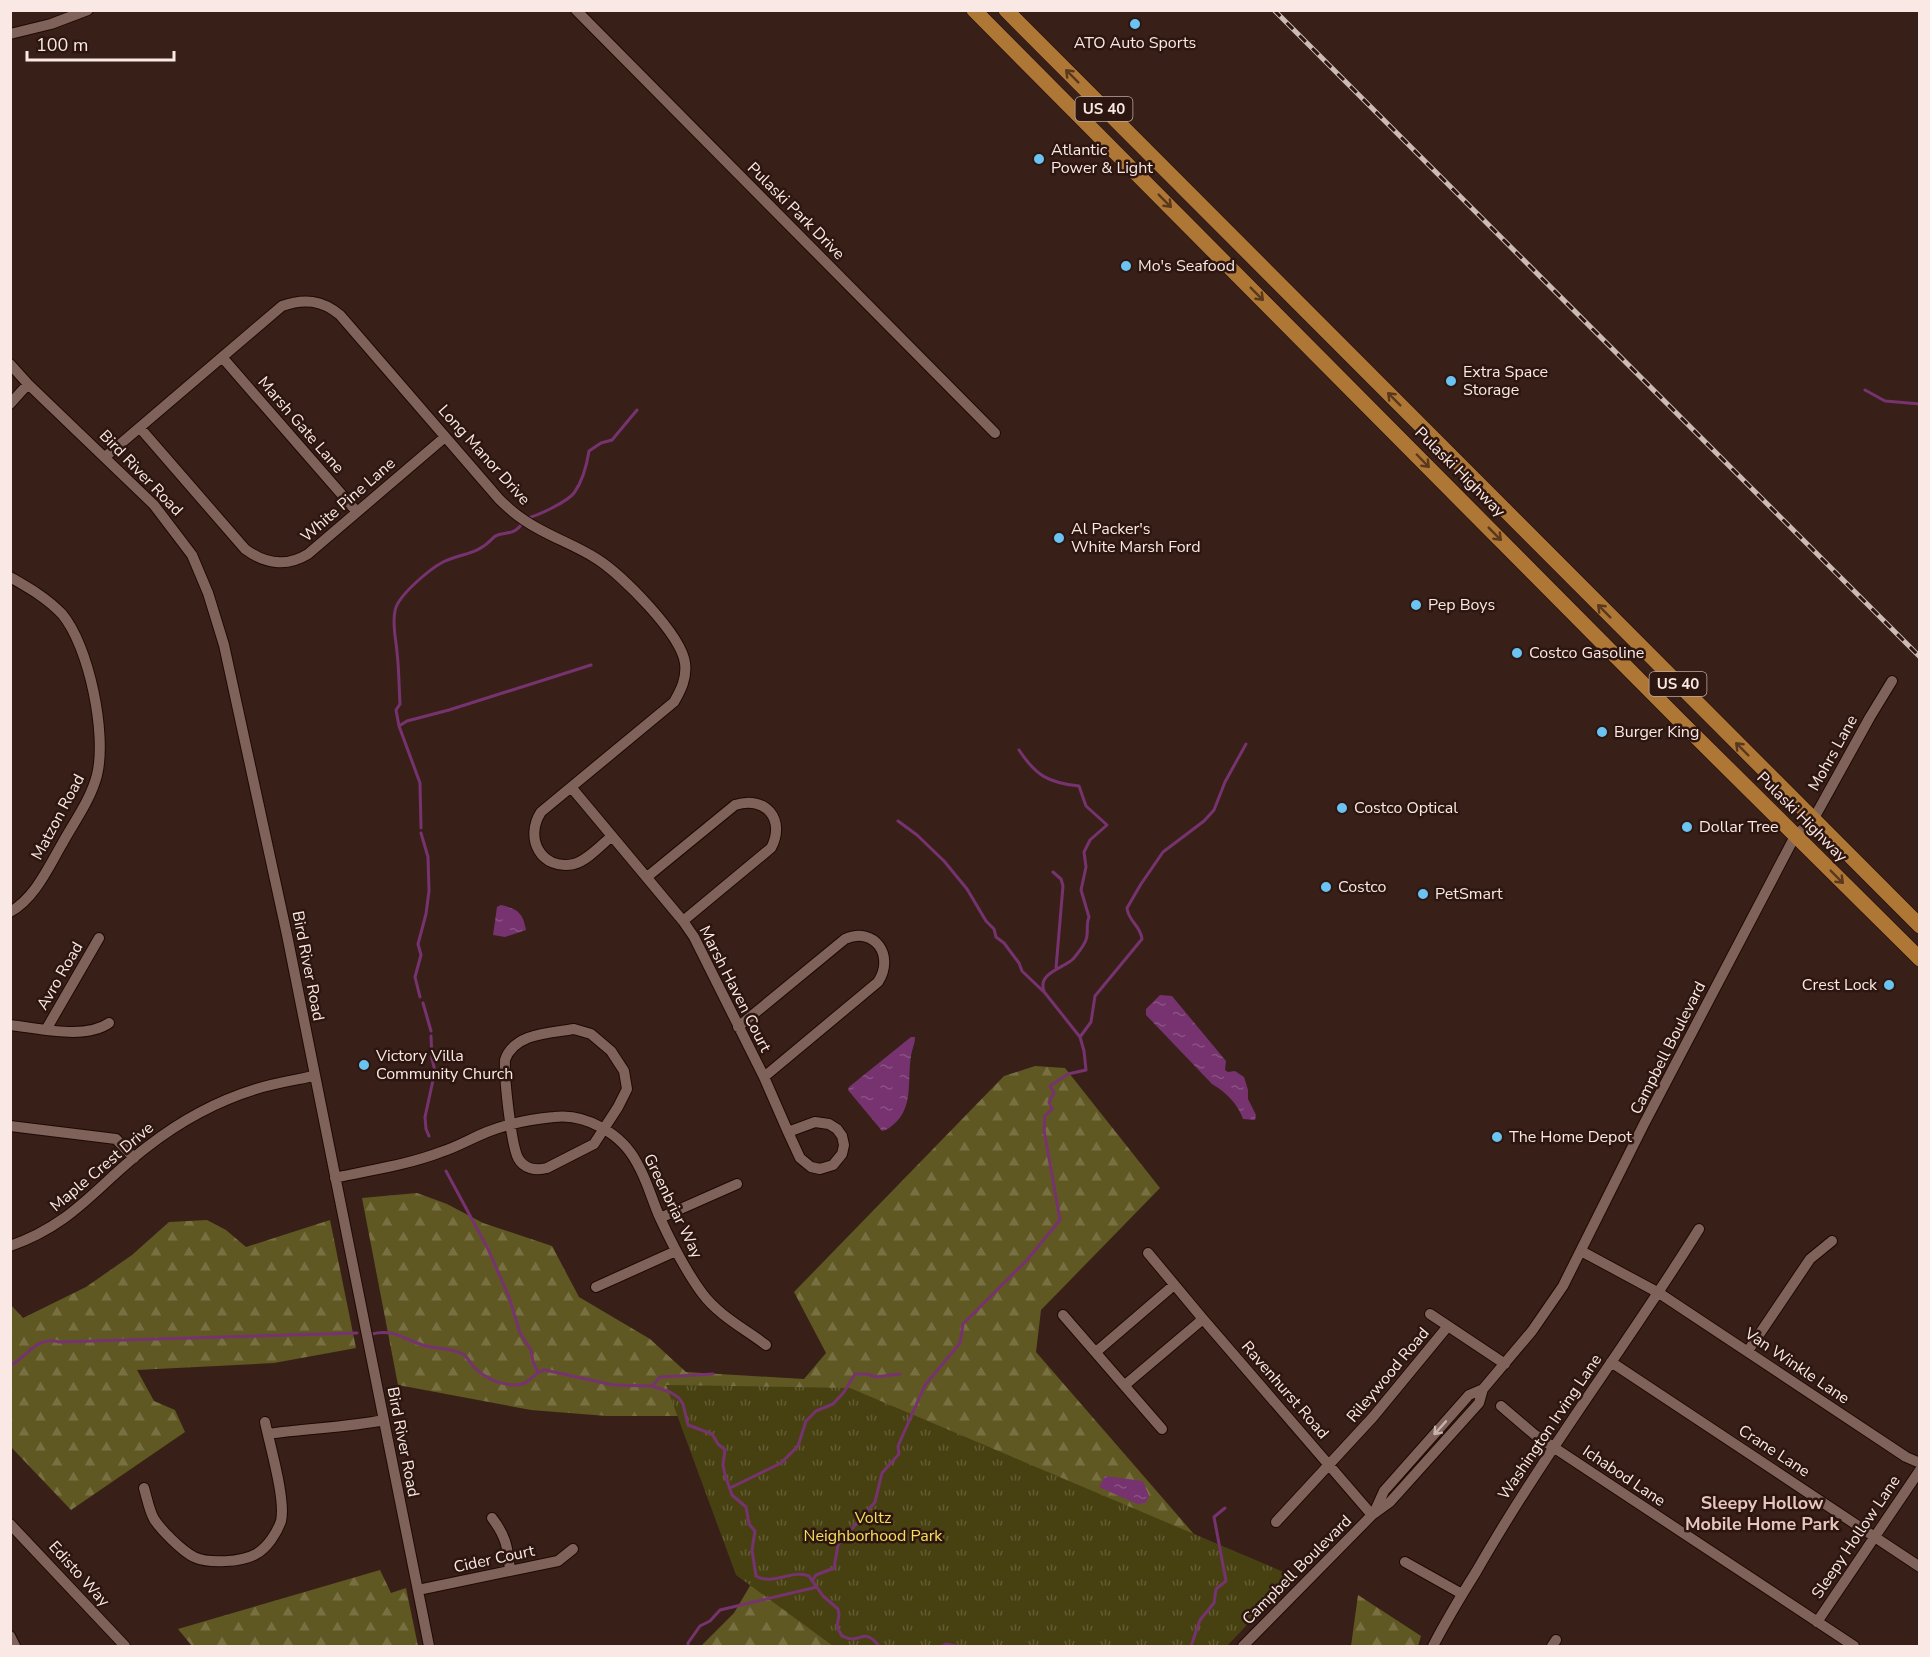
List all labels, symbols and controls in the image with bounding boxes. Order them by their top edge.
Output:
marker: ATO Auto Sports [1128,17,1142,31]
scale bar [27,24,174,62]
place label: ATO Auto Sports [1074,32,1196,54]
text: 100 m [36,33,88,57]
one-way arrow [1064,69,1079,84]
road number: US 40 [1076,97,1132,121]
place label: Atlantic Power & Light [1051,139,1153,179]
marker: Atlantic Power & Light [1032,152,1046,166]
street label: Pulaski Park Drive [742,157,850,265]
one-way arrow [1157,194,1172,209]
place label: Mo's Seafood [1138,255,1235,277]
marker: Mo's Seafood [1119,259,1133,273]
one-way arrow [1250,287,1264,302]
place label: Extra Space Storage [1463,361,1548,401]
street label: Marsh Gate Lane [253,372,349,478]
marker: Extra Space Storage [1444,374,1458,388]
one-way arrow [1386,392,1401,406]
street label: Long Manor Drive [433,400,535,510]
street label: Pulaski Highway [1410,422,1511,523]
street label: Bird River Road [94,425,188,521]
street label: White Pine Lane [296,453,400,547]
one-way arrow [1416,454,1431,469]
place label: Al Packer's White Marsh Ford [1071,518,1201,558]
one-way arrow [1488,527,1503,542]
marker: Al Packer's White Marsh Ford [1052,531,1066,545]
place label: Pep Boys [1428,594,1495,616]
marker: Pep Boys [1409,598,1423,612]
one-way arrow [1597,603,1612,618]
place label: Costco Gasoline [1529,642,1644,664]
marker: Costco Gasoline [1510,646,1524,660]
road number: US 40 [1650,672,1706,696]
street label: Mohrs Lane [1803,711,1863,795]
place label: Burger King [1614,721,1699,743]
marker: Burger King [1595,725,1609,739]
one-way arrow [1735,741,1750,756]
street label: Pulaski Highway [1752,767,1853,868]
street label: Matzon Road [26,770,90,864]
place label: Costco Optical [1354,797,1458,819]
marker: Costco Optical [1335,801,1349,815]
place label: Dollar Tree [1699,816,1779,838]
marker: Dollar Tree [1680,820,1694,834]
one-way arrow [1829,870,1844,884]
place label: Costco [1338,876,1386,898]
marker: Costco [1319,880,1333,894]
place label: PetSmart [1435,883,1503,905]
marker: PetSmart [1416,887,1430,901]
street label: Bird River Road [287,909,329,1023]
street label: Marsh Haven Court [694,922,777,1056]
street label: Avro Road [32,938,88,1014]
place label: Crest Lock [1802,974,1878,996]
street label: Campbell Boulevard [1625,978,1711,1118]
marker: Crest Lock [1882,978,1896,992]
place label: Victory Villa Community Church [375,1045,513,1085]
marker: Victory Villa Community Church [357,1058,371,1072]
street label: Maple Crest Drive [46,1117,158,1217]
place label: The Home Depot [1509,1126,1632,1148]
marker: The Home Depot [1490,1130,1504,1144]
street label: Greenbriar Way [638,1150,708,1263]
street label: Van Winkle Lane [1739,1322,1854,1409]
street label: Rileywood Road [1342,1323,1434,1427]
street label: Ravenhurst Road [1236,1336,1334,1444]
street label: Washington Irving Lane [1493,1350,1607,1504]
street label: Bird River Road [382,1385,424,1499]
one-way arrow [1433,1420,1447,1435]
street label: Crane Lane [1734,1420,1814,1482]
street label: Ichabod Lane [1578,1440,1670,1512]
street label: Sleepy Hollow Lane [1806,1471,1906,1603]
district label: Sleepy Hollow Mobile Home Park [1685,1491,1839,1536]
park label: Voltz Neighborhood Park [804,1507,943,1547]
street label: Campbell Boulevard [1237,1510,1357,1630]
street label: Edisto Way [43,1536,115,1612]
street label: Cider Court [452,1540,537,1578]

